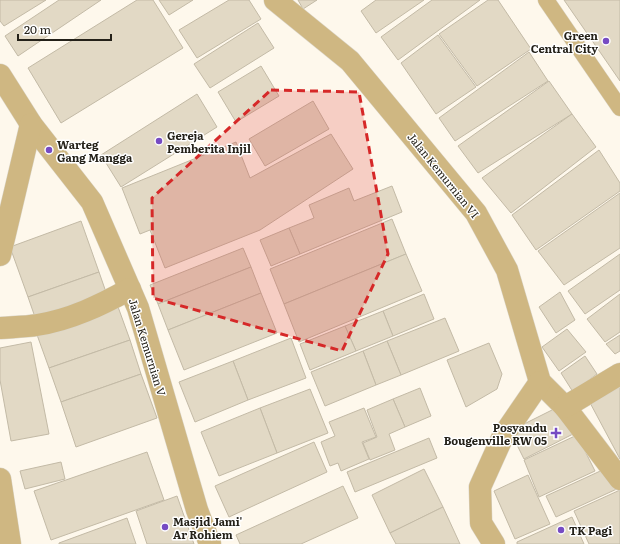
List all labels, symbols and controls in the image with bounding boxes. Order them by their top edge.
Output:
scale bar [18,16,111,42]
text: 20 m [24,20,51,38]
place label: Green Central City [531,27,598,56]
marker: Green Central City [601,36,611,46]
place label: Gereja Pemberita Injil [167,127,251,156]
street label: Jalan Kemurnian VI [405,129,483,221]
place label: Warteg Gang Mangga [57,136,133,165]
marker: Gereja Pemberita Injil [154,136,164,146]
marker: Warteg Gang Mangga [44,145,54,155]
street label: Jalan Kemurnian V [126,296,170,398]
place label: Posyandu Bougenville RW 05 [444,419,548,448]
marker: Posyandu Bougenville RW 05 [550,427,562,439]
place label: Masjid Jami' Ar Rohiem [173,513,242,542]
marker: Masjid Jami' Ar Rohiem [160,522,170,532]
place label: TK Pagi [569,522,612,538]
marker: TK Pagi [556,525,566,535]

